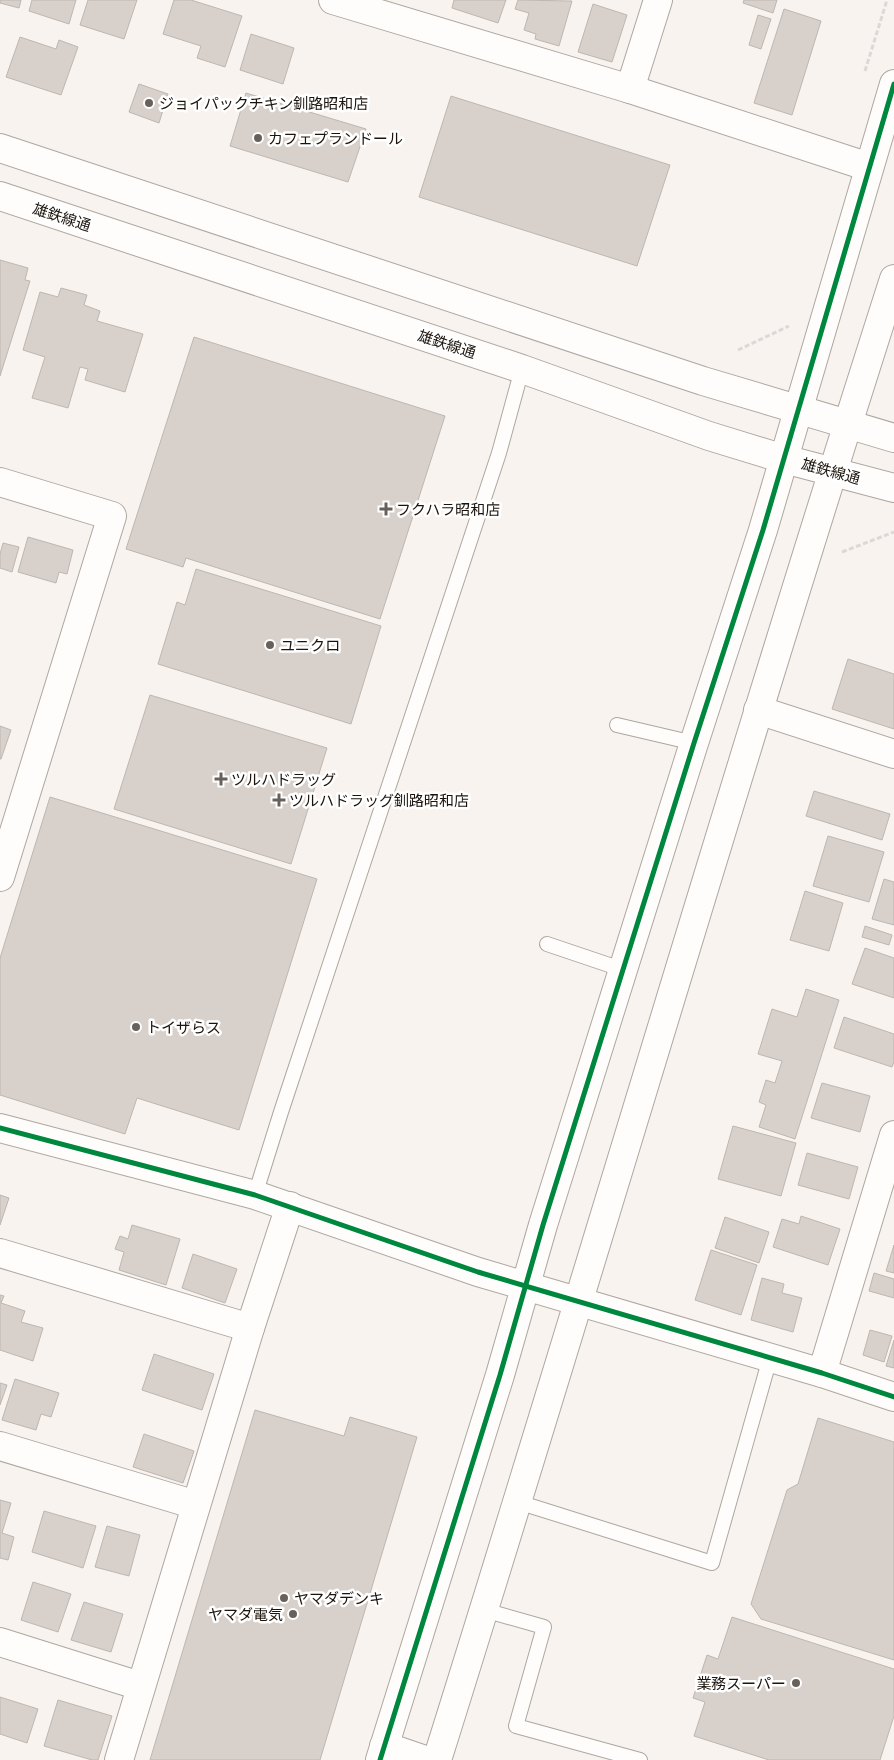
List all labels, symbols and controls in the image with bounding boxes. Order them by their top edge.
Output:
place label: ジョイパックチキン釧路昭和店 [159,95,368,112]
marker: ジョイパックチキン釧路昭和店 [143,97,155,109]
place label: カフェプランドール [268,130,403,147]
marker: カフェプランドール [252,132,264,144]
street label: 雄鉄線通 [31,200,93,234]
street label: 雄鉄線通 [416,327,478,361]
street label: 雄鉄線通 [800,455,862,487]
place label: フクハラ昭和店 [396,501,500,518]
marker: フクハラ昭和店 [380,503,392,515]
place label: ユニクロ [280,637,340,654]
marker: ユニクロ [264,639,276,651]
place label: ツルハドラッグ [231,771,336,788]
marker: ツルハドラッグ [215,773,227,785]
place label: ツルハドラッグ釧路昭和店 [289,792,469,809]
marker: ツルハドラッグ釧路昭和店 [273,794,285,806]
place label: トイザらス [146,1019,221,1036]
marker: トイザらス [130,1021,142,1033]
place label: ヤマダデンキ [294,1590,384,1607]
marker: ヤマダデンキ [278,1592,290,1604]
place label: ヤマダ電気 [208,1606,283,1623]
marker: ヤマダ電気 [287,1608,299,1620]
place label: 業務スーパー [696,1675,786,1692]
marker: 業務スーパー [790,1677,802,1689]

